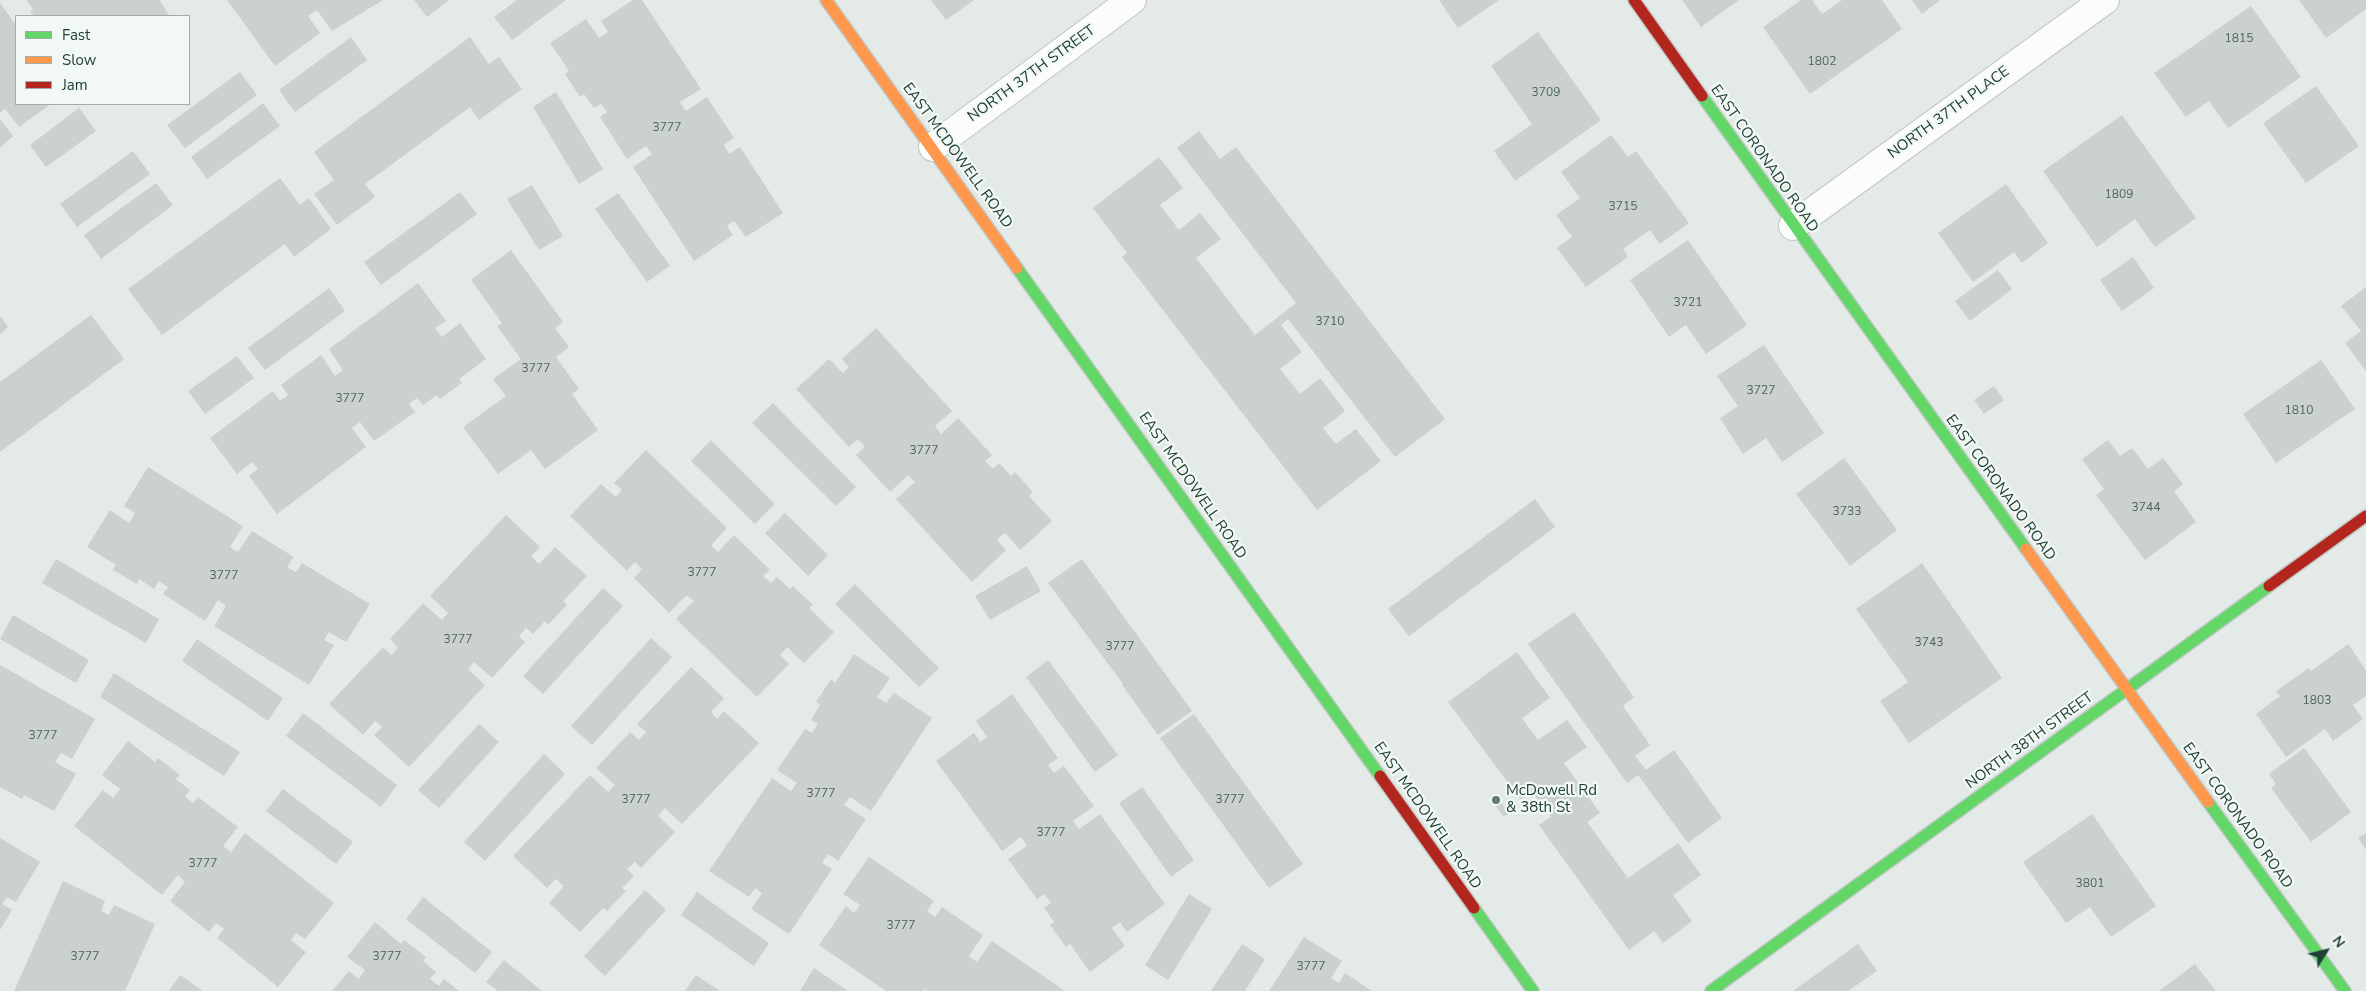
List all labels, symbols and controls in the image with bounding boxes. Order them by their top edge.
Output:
legend [15,15,190,105]
street label: NORTH 37TH STREET [965,22,1099,126]
text: Fast [62,25,90,45]
house number: 1815 [2225,32,2253,46]
text: Slow [62,50,96,70]
house number: 1802 [1808,55,1836,69]
street label: NORTH 37TH PLACE [1885,63,2013,163]
text: Jam [62,75,88,95]
street label: EAST MCDOWELL ROAD [898,80,1016,232]
street label: EAST CORONADO ROAD [1706,82,1822,236]
house number: 3709 [1532,86,1560,100]
house number: 3777 [653,121,681,135]
house number: 1809 [2105,188,2133,202]
house number: 3715 [1609,200,1637,214]
house number: 3721 [1674,296,1702,310]
house number: 3710 [1316,315,1344,329]
house number: 3777 [522,362,550,376]
house number: 3727 [1747,384,1775,398]
house number: 3777 [336,392,364,406]
house number: 1810 [2285,404,2313,418]
street label: EAST MCDOWELL ROAD [1134,409,1250,563]
street label: EAST CORONADO ROAD [1941,412,2059,564]
house number: 3777 [910,444,938,458]
house number: 3744 [2132,501,2160,515]
house number: 3733 [1833,505,1861,519]
house number: 3777 [688,566,716,580]
house number: 3777 [210,569,238,583]
house number: 3777 [444,633,472,647]
house number: 3743 [1915,636,1943,650]
house number: 3777 [1106,640,1134,654]
street label: NORTH 38TH STREET [1963,689,2097,793]
house number: 1803 [2303,694,2331,708]
house number: 3777 [29,729,57,743]
street label: EAST MCDOWELL ROAD [1369,739,1485,893]
street label: EAST CORONADO ROAD [2178,740,2296,892]
place label: McDowell Rd & 38th St [1506,782,1597,817]
house number: 3777 [807,787,835,801]
house number: 3777 [622,793,650,807]
house number: 3777 [1216,793,1244,807]
marker: McDowell Rd & 38th St [1490,794,1502,806]
house number: 3777 [1037,826,1065,840]
house number: 3777 [189,857,217,871]
house number: 3801 [2076,877,2104,891]
house number: 3777 [887,919,915,933]
north arrow [2301,926,2351,976]
text: N [2328,932,2349,952]
house number: 3777 [71,950,99,964]
house number: 3777 [373,950,401,964]
house number: 3777 [1297,960,1325,974]

